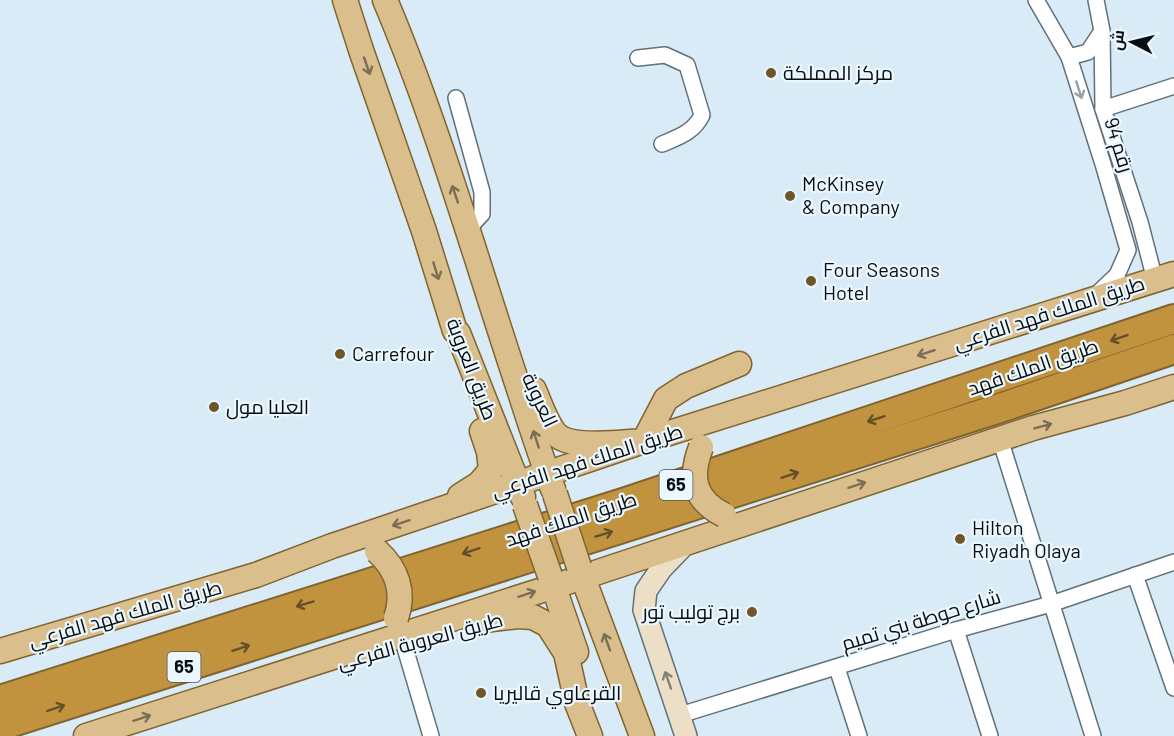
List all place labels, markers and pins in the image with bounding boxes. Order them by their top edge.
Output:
place label: مركز المملكة [783,60,893,85]
marker: مركز المملكة [764,66,778,80]
place label: McKinsey & Company [802,171,900,218]
marker: McKinsey & Company [783,189,797,203]
place label: Four Seasons Hotel [823,257,940,304]
marker: Four Seasons Hotel [804,274,818,288]
place label: Carrefour [352,341,434,365]
marker: Carrefour [333,347,347,361]
place label: العليا مول [226,394,309,420]
marker: العليا مول [207,400,221,414]
place label: Hilton Riyadh Olaya [972,515,1081,562]
marker: Hilton Riyadh Olaya [953,532,967,546]
place label: برج توليب تور [641,599,740,626]
marker: برج توليب تور [745,605,759,619]
place label: القرعاوي قاليريا [493,680,621,709]
marker: القرعاوي قاليريا [474,686,488,700]

